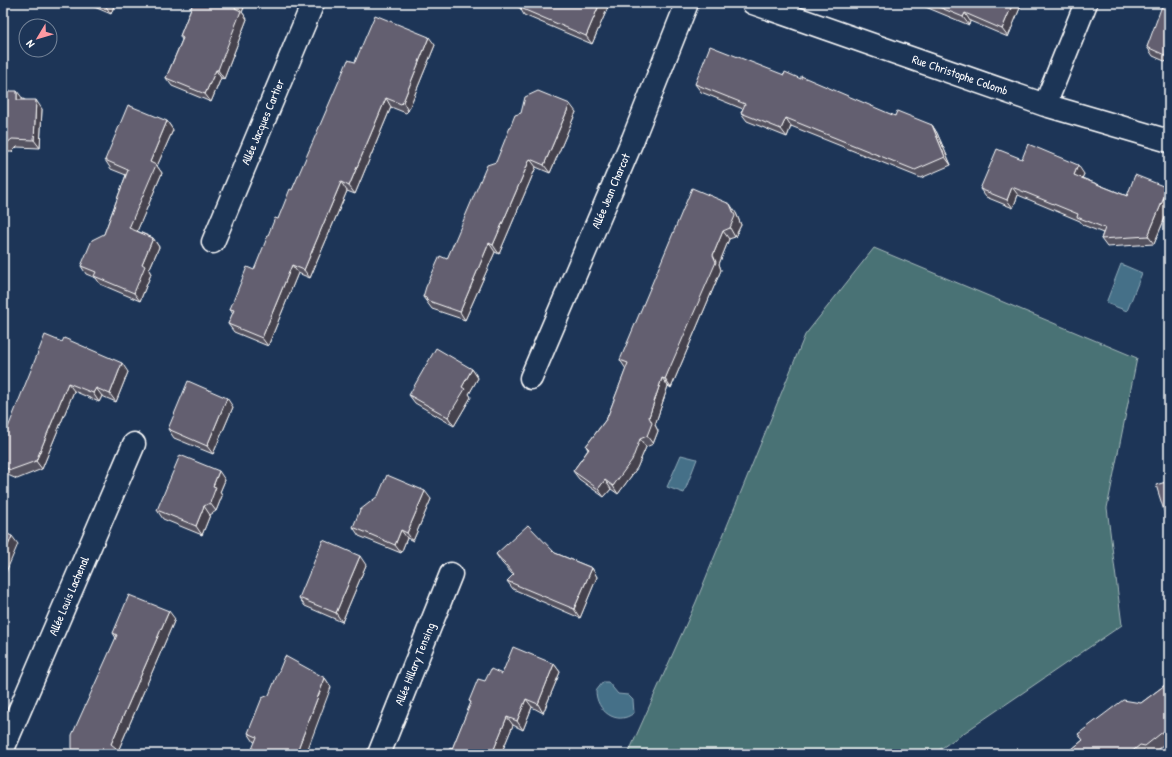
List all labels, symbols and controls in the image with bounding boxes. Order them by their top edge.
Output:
north arrow [18,18,58,58]
text: N [23,37,37,51]
street label: Rue Christophe Colomb [910,50,1011,99]
street label: Allée Jacques Cartier [237,76,288,167]
street label: Allée Jean Charcot [587,150,634,231]
street label: Allée Louis Lachenal [44,553,93,638]
street label: Allée Hillary Tensing [390,620,439,708]

